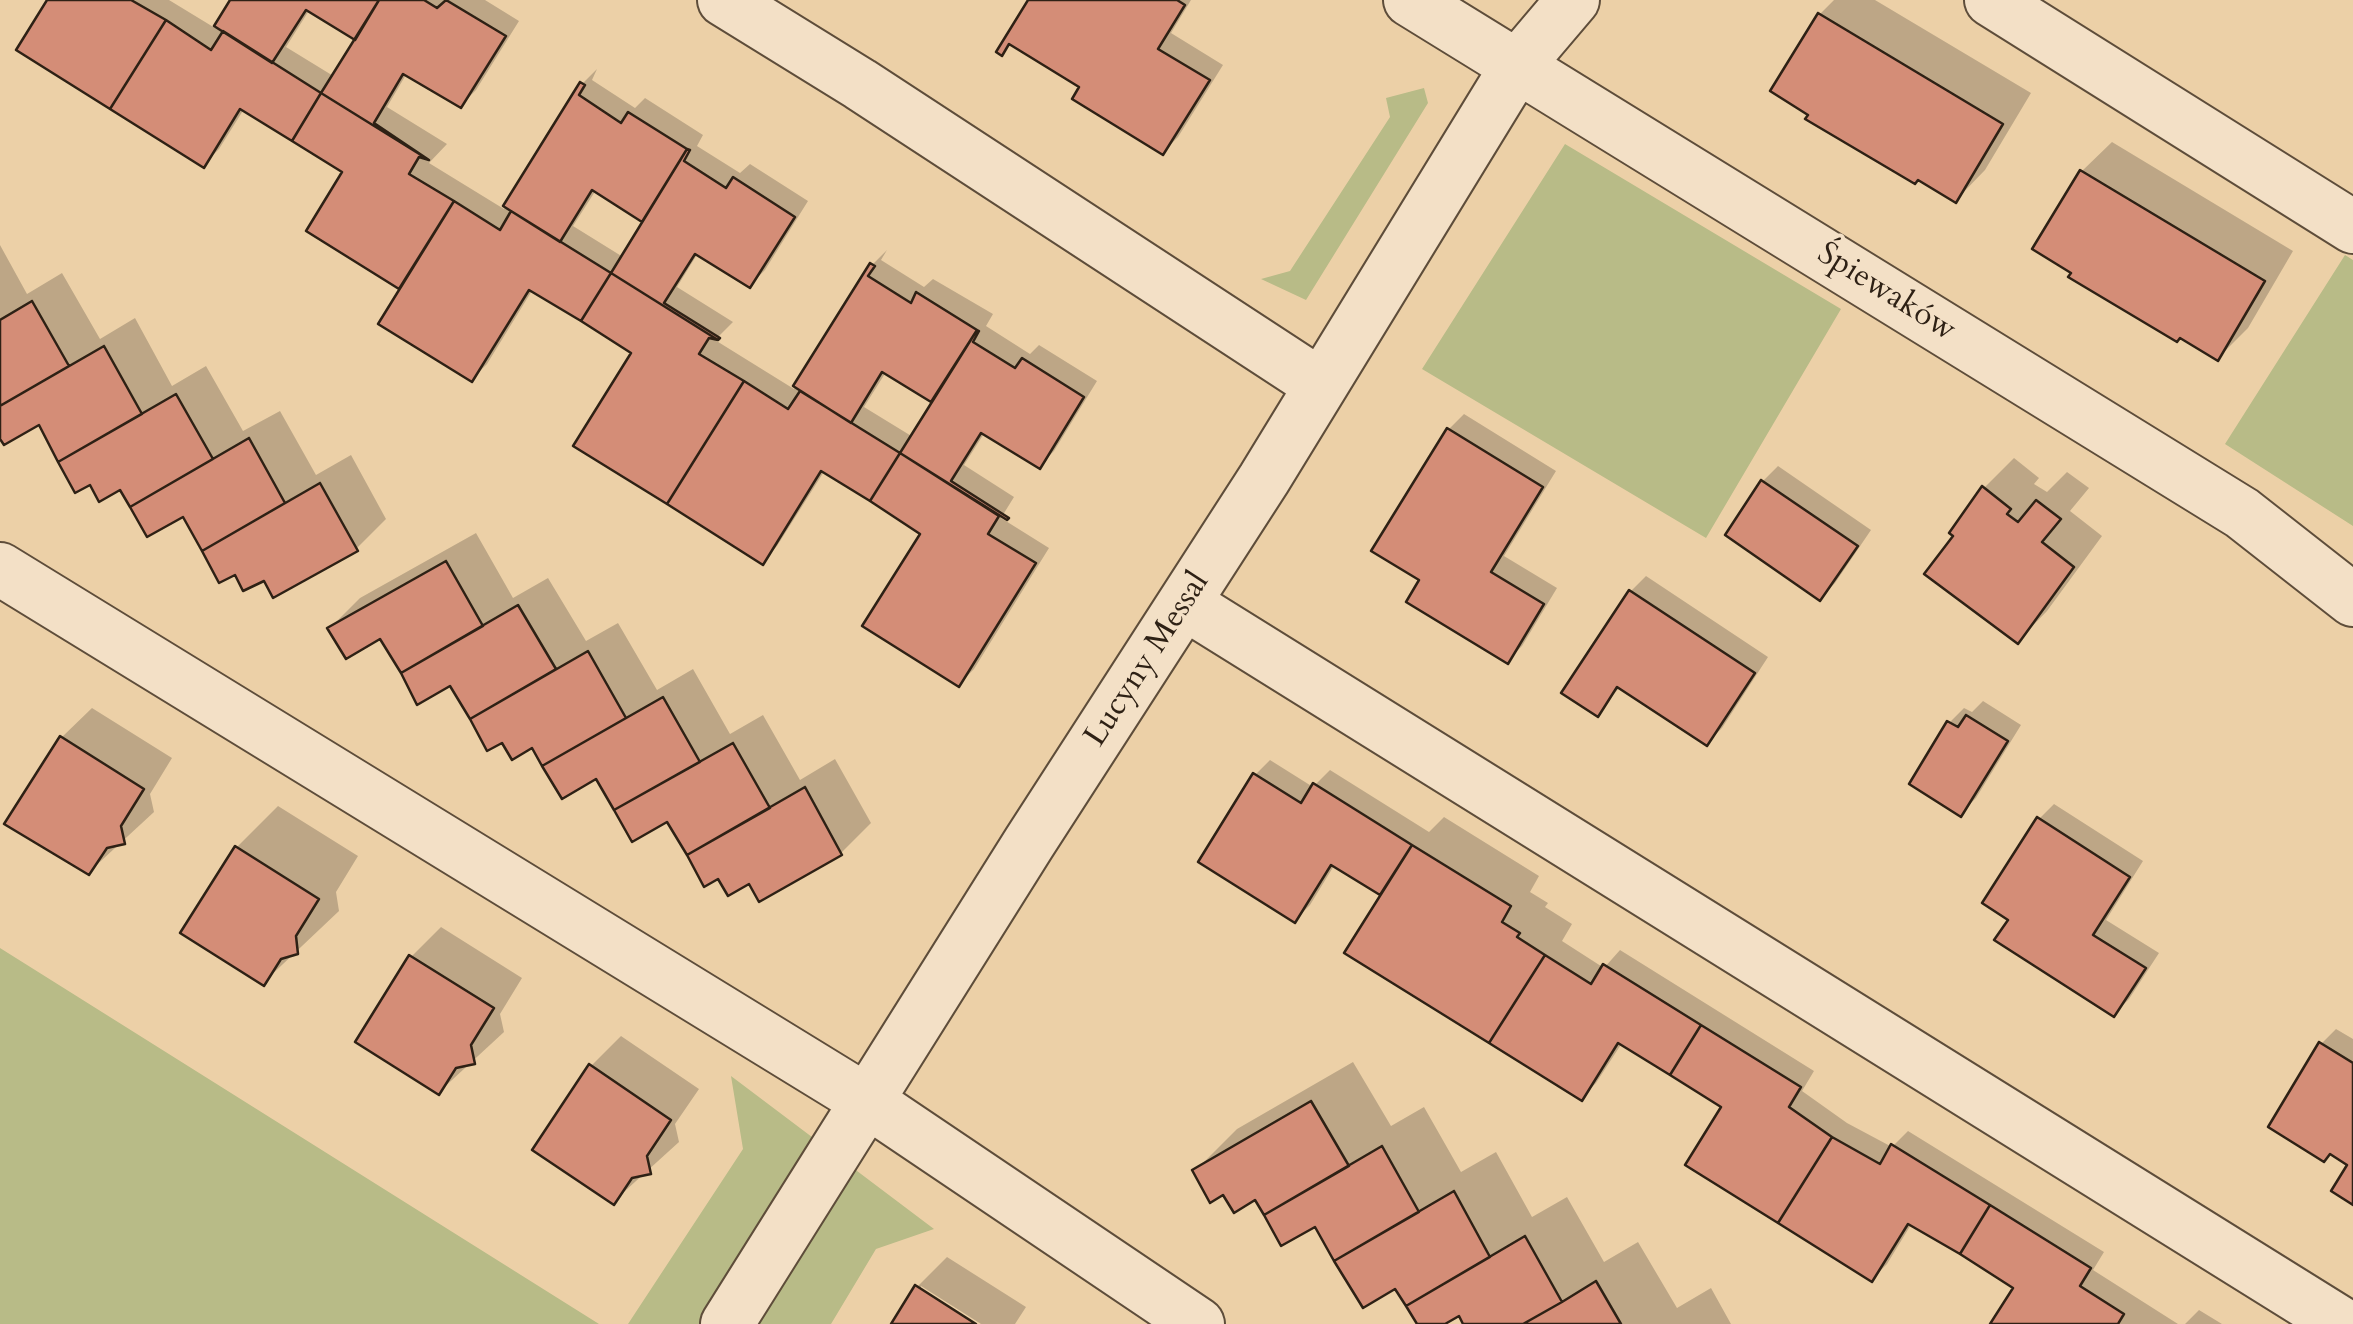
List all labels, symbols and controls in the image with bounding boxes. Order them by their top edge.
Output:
street label: Śpiewaków [1810,235,1962,351]
street label: Lucyny Messal [1077,566,1219,754]

